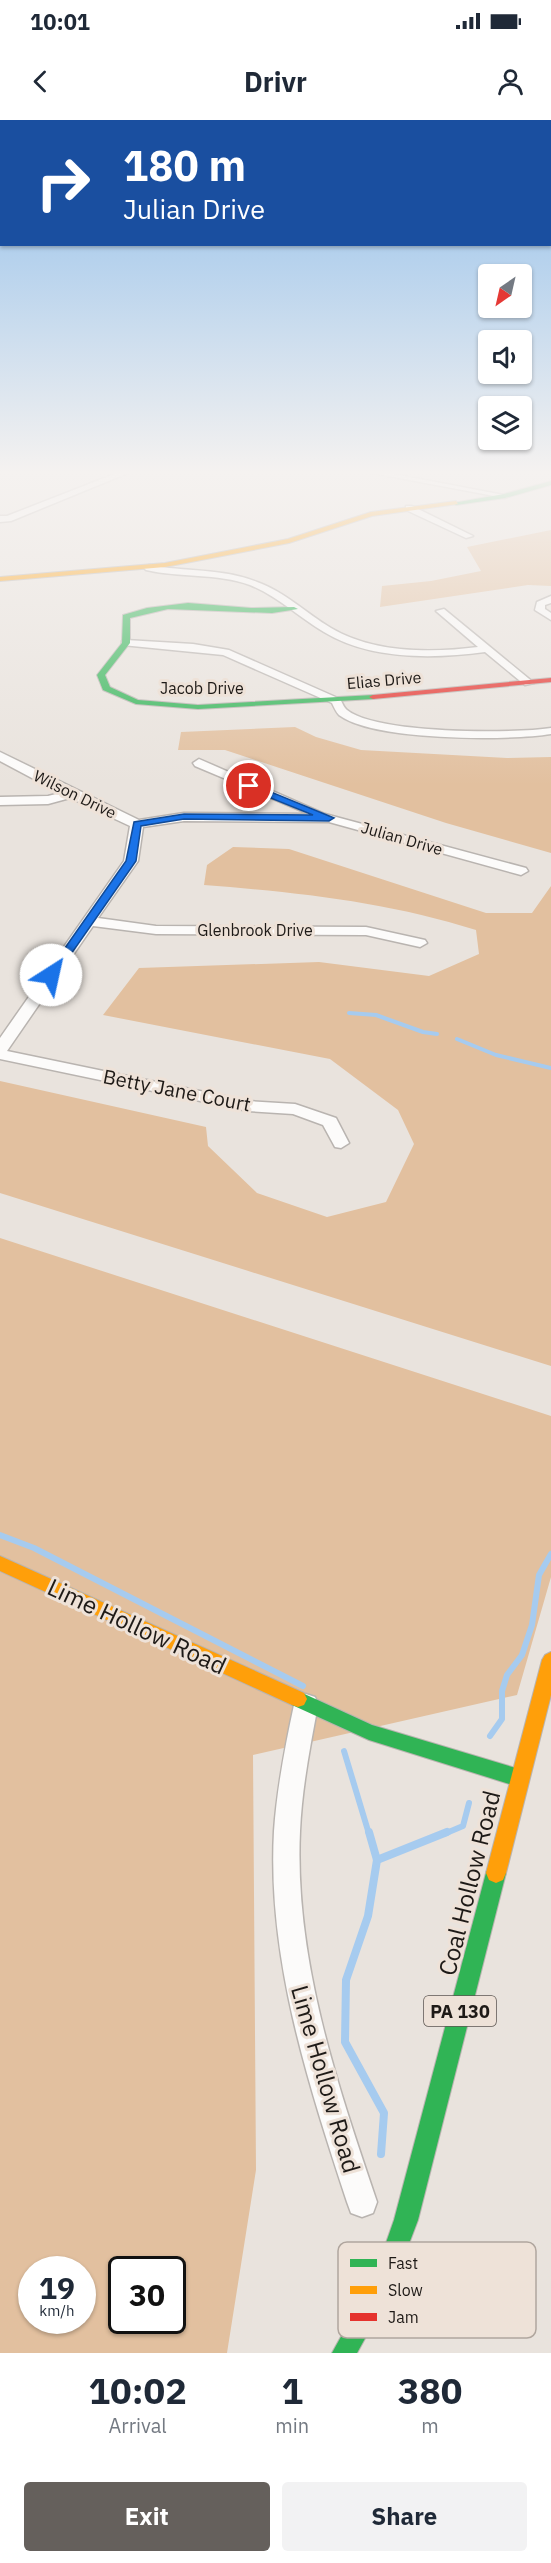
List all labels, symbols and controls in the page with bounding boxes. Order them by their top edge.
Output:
text: 10:01 [30,7,90,36]
text: Drivr [244,64,307,99]
icon: back [24,65,57,98]
icon: person [494,65,527,98]
text: 180 m [123,138,246,193]
icon: right [24,144,102,222]
text: Julian Drive [123,191,265,226]
north arrow [478,264,532,318]
map controls [478,264,532,450]
button: sound [478,330,532,384]
button: layers [478,396,532,450]
street label: Elias Drive [346,667,422,693]
street label: Jacob Drive [160,678,244,698]
pin [223,760,274,811]
street label: Wilson Drive [30,765,120,823]
icon: arrive [232,769,265,802]
street label: Julian Drive [359,817,445,859]
street label: Glenbrook Drive [197,920,313,940]
position arrow [19,943,83,1007]
street label: Betty Jane Court [101,1062,253,1118]
street label: Lime Hollow Road [42,1571,232,1681]
street label: Coal Hollow Road [431,1787,507,1979]
street label: Lime Hollow Road [284,1981,368,2177]
road number: PA 130 [424,1996,496,2026]
legend [338,2242,536,2338]
text: Fast [388,2253,418,2273]
speed limit sign: 30 [108,2256,186,2334]
text: 19 [39,2268,75,2307]
text: Slow [388,2280,423,2300]
text: km/h [39,2301,75,2320]
text: Jam [388,2307,419,2327]
text: 10:02 [89,2367,187,2414]
text: 1 [281,2367,303,2414]
text: 380 [398,2367,462,2414]
text: Arrival [109,2412,167,2439]
text: min [275,2412,309,2439]
text: m [421,2412,439,2439]
button: Exit [24,2482,270,2551]
button: Share [282,2482,527,2551]

